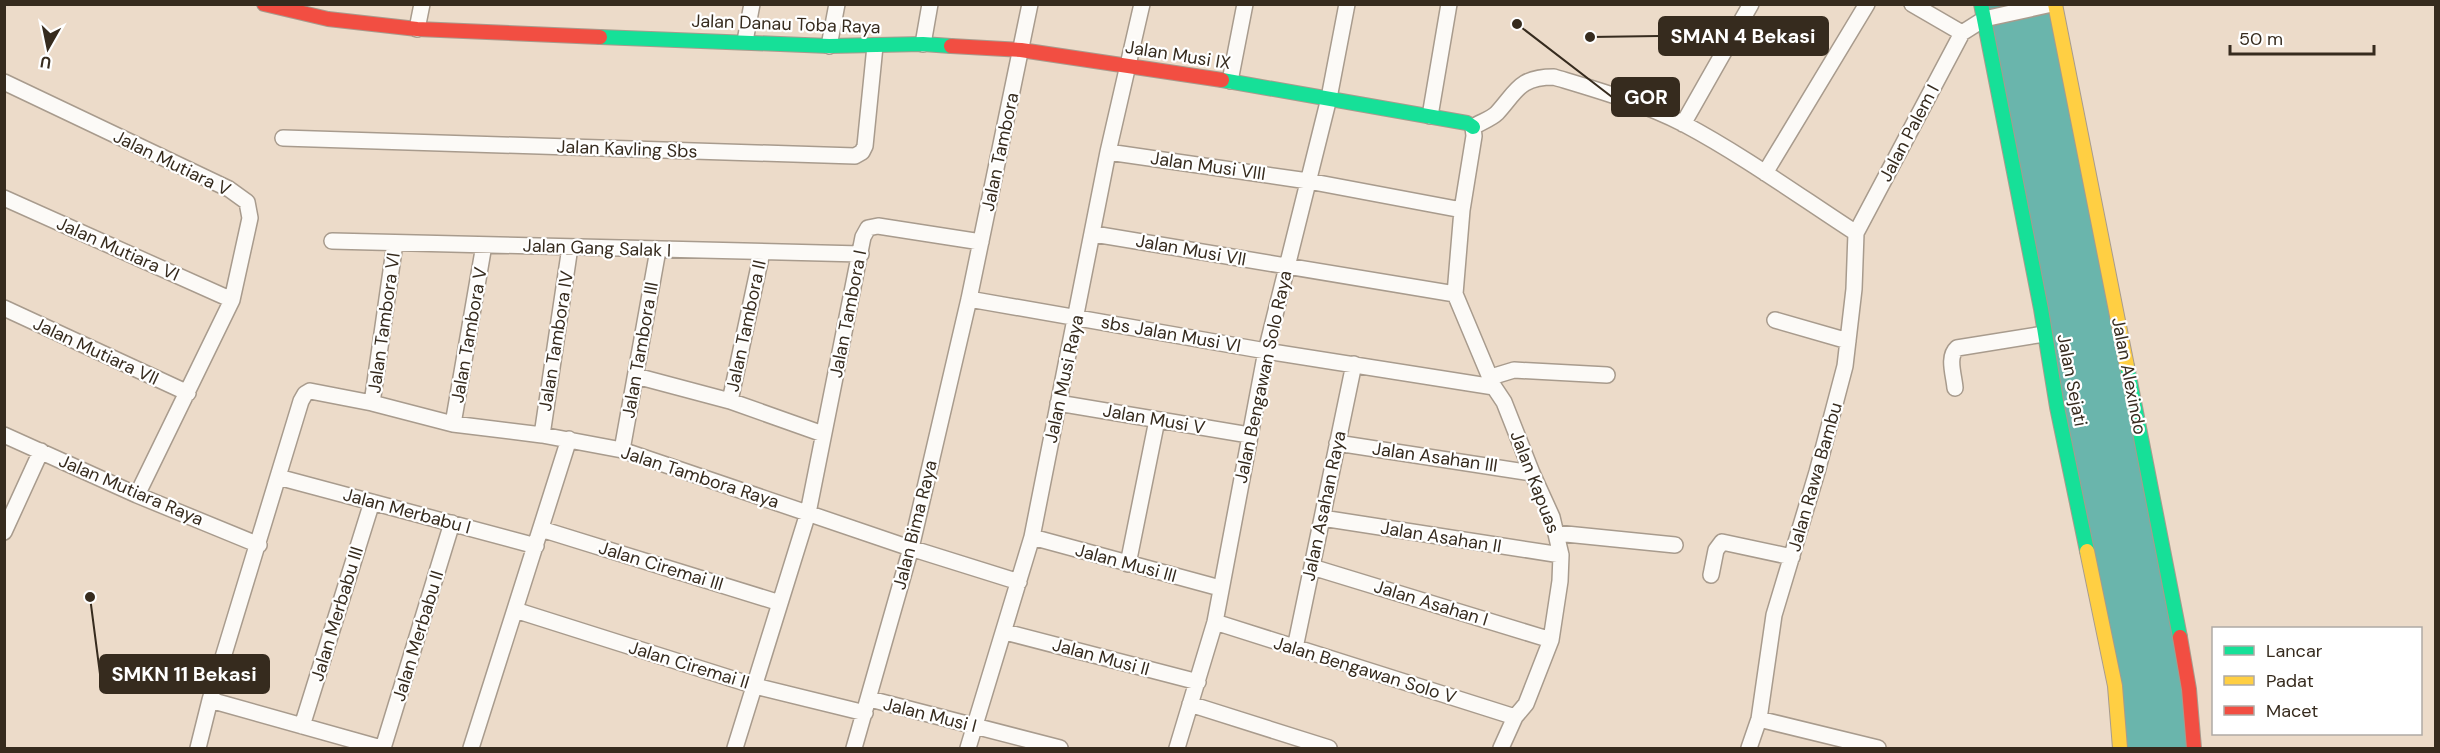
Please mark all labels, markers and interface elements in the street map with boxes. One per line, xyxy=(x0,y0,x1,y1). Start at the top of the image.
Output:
street label: Jalan Danau Toba Raya xyxy=(691,9,881,39)
callout: SMAN 4 Bekasi xyxy=(1659,17,1828,55)
north arrow xyxy=(18,18,78,78)
scale bar xyxy=(2230,18,2374,56)
text: SMAN 4 Bekasi xyxy=(1671,23,1815,49)
text: 50 m xyxy=(2239,27,2283,51)
street label: Jalan Musi IX xyxy=(1124,35,1233,75)
text: U xyxy=(39,51,53,74)
callout: GOR xyxy=(1612,78,1679,116)
street label: Jalan Palem I xyxy=(1873,80,1945,186)
text: GOR xyxy=(1624,84,1668,110)
street label: Jalan Tambora xyxy=(976,90,1024,214)
street label: Jalan Mutiara V xyxy=(109,124,235,202)
street label: Jalan Kavling Sbs xyxy=(556,135,698,163)
street label: Jalan Musi VIII xyxy=(1149,146,1267,186)
street label: Jalan Mutiara VI xyxy=(53,211,183,287)
street label: Jalan Musi VII xyxy=(1134,228,1248,272)
street label: Jalan Gang Salak I xyxy=(522,233,672,263)
street label: Jalan Tambora I xyxy=(824,248,872,380)
street label: Jalan Tambora VI xyxy=(362,251,406,395)
street label: Jalan Tambora II xyxy=(720,258,772,394)
street label: Jalan Tambora V xyxy=(445,265,493,405)
street label: Jalan Bengawan Solo Raya xyxy=(1229,268,1297,486)
street label: Jalan Tambora IV xyxy=(533,269,579,413)
street label: Jalan Tambora III xyxy=(616,280,664,420)
street label: sbs Jalan Musi VI xyxy=(1099,310,1243,358)
street label: Jalan Mutiara VII xyxy=(29,311,163,391)
street label: Jalan Musi Raya xyxy=(1039,313,1089,445)
street label: Jalan Alexindo xyxy=(2106,315,2152,437)
street label: Jalan Sejati xyxy=(2051,332,2093,428)
street label: Jalan Musi V xyxy=(1101,398,1207,440)
street label: Jalan Rawa Bambu xyxy=(1782,400,1848,554)
street label: Jalan Kapuas xyxy=(1504,427,1566,537)
street label: Jalan Asahan Raya xyxy=(1296,429,1352,583)
street label: Jalan Asahan III xyxy=(1371,436,1499,478)
street label: Jalan Tambora Raya xyxy=(618,440,782,514)
street label: Jalan Mutiara Raya xyxy=(55,449,207,531)
street label: Jalan Bima Raya xyxy=(887,458,943,592)
street label: Jalan Merbabu I xyxy=(340,482,474,540)
street label: Jalan Asahan II xyxy=(1379,516,1503,558)
street label: Jalan Ciremai III xyxy=(596,536,726,596)
street label: Jalan Musi III xyxy=(1073,538,1179,588)
street label: Jalan Merbabu III xyxy=(305,544,369,684)
street label: Jalan Merbabu II xyxy=(387,568,449,704)
street label: Jalan Asahan I xyxy=(1371,574,1491,632)
legend xyxy=(2212,627,2422,735)
street label: Jalan Bengawan Solo V xyxy=(1271,631,1459,709)
street label: Jalan Musi II xyxy=(1050,632,1152,682)
street label: Jalan Ciremai II xyxy=(626,635,752,695)
text: Lancar xyxy=(2266,639,2323,663)
callout: SMKN 11 Bekasi xyxy=(100,655,269,693)
text: SMKN 11 Bekasi xyxy=(111,661,257,687)
text: Padat xyxy=(2266,669,2314,693)
street label: Jalan Musi I xyxy=(881,692,979,738)
text: Macet xyxy=(2266,699,2318,723)

